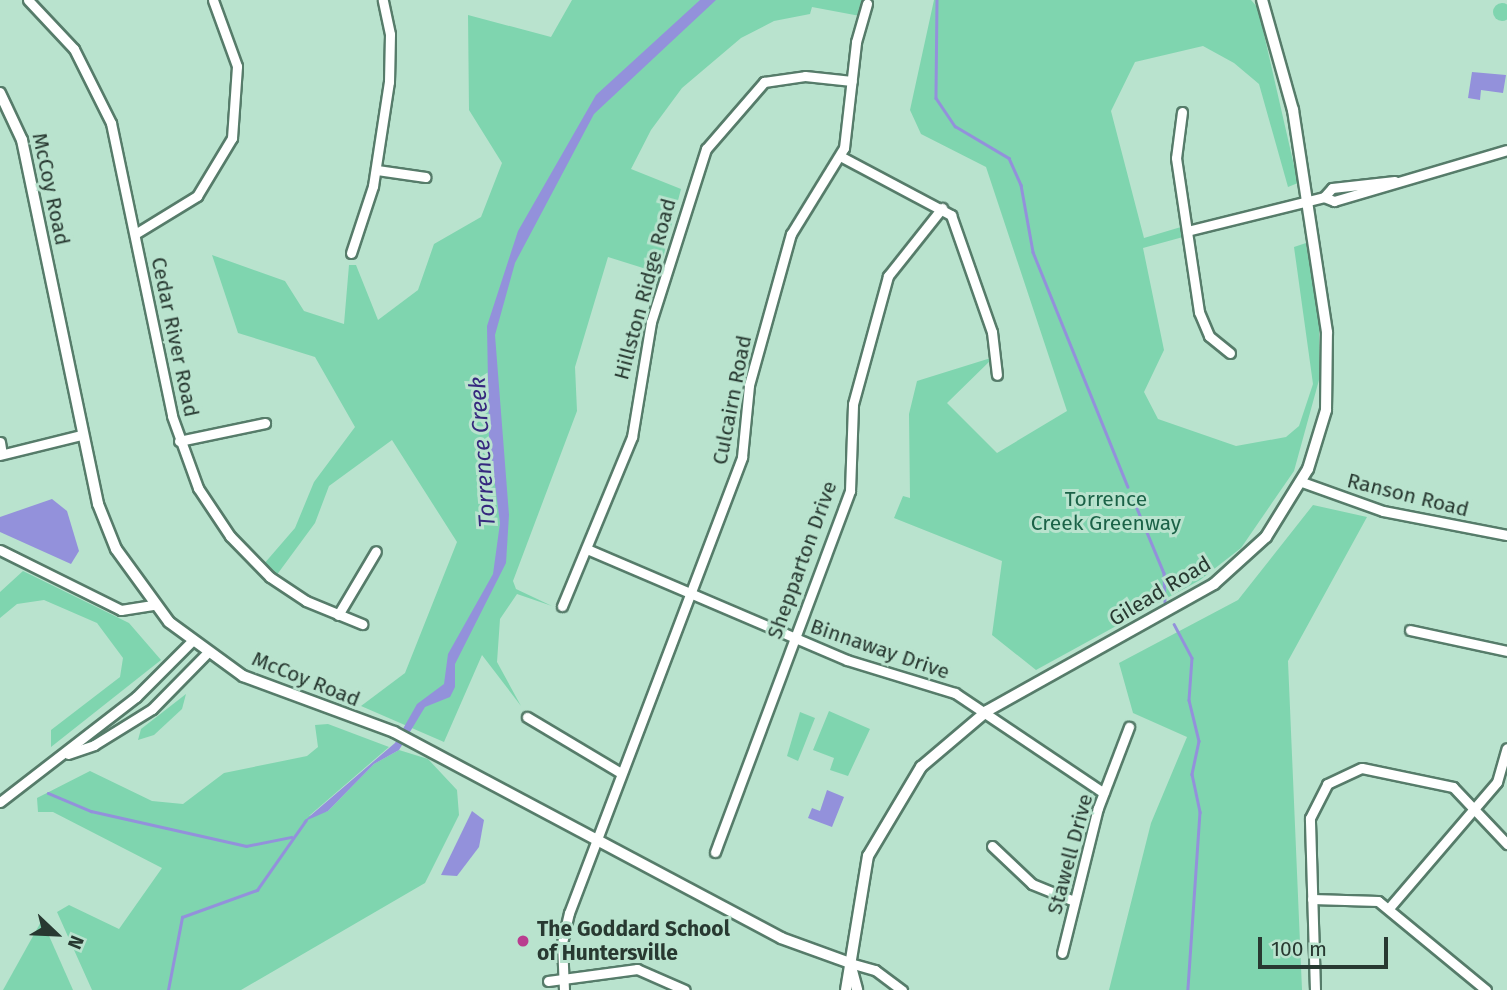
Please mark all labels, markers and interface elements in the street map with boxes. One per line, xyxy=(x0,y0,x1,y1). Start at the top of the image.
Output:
street label: McCoy Road xyxy=(27,131,75,247)
street label: Hillston Ridge Road xyxy=(609,195,681,383)
street label: Cedar River Road xyxy=(146,255,204,419)
street label: Culcairn Road xyxy=(707,333,757,467)
water label: Torrence Creek xyxy=(463,376,501,528)
street label: Ranson Road xyxy=(1345,468,1471,522)
street label: Shepparton Drive xyxy=(762,478,842,642)
park label: Torrence Creek Greenway xyxy=(1031,486,1181,536)
street label: Gilead Road xyxy=(1104,551,1216,631)
street label: Binnaway Drive xyxy=(807,613,953,685)
street label: McCoy Road xyxy=(248,646,364,712)
street label: Stawell Drive xyxy=(1042,791,1098,917)
north arrow xyxy=(21,899,91,969)
place label: The Goddard School of Huntersville xyxy=(537,916,730,966)
scale bar xyxy=(1262,923,1392,967)
text: N xyxy=(63,932,89,953)
marker: The Goddard School of Huntersville xyxy=(515,933,531,949)
text: 100 m xyxy=(1271,936,1327,962)

